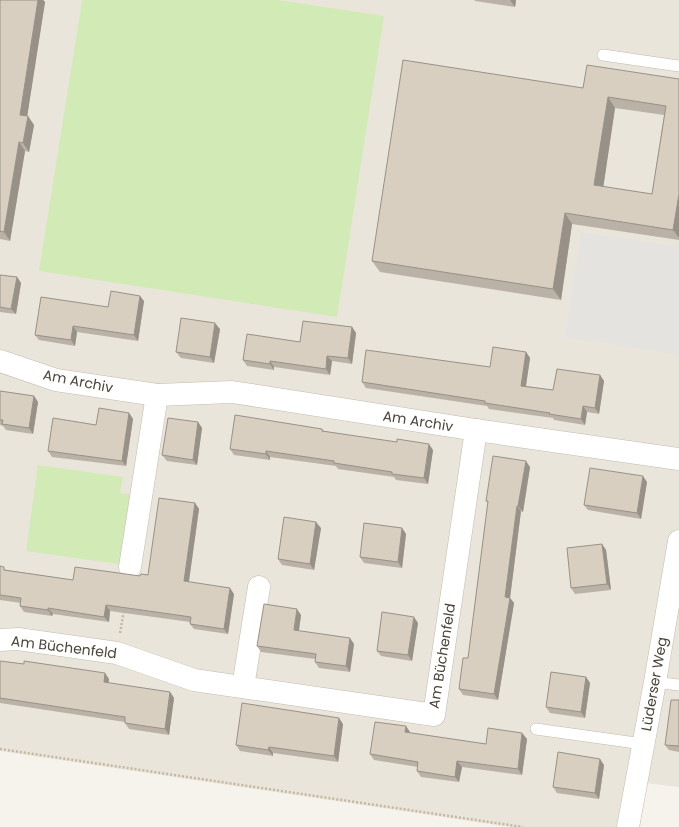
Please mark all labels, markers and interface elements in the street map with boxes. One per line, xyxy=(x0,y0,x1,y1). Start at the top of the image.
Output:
street label: Am Archiv xyxy=(41,364,115,398)
street label: Am Archiv xyxy=(381,406,455,436)
street label: Am Büchenfeld xyxy=(424,602,460,710)
street label: Am Büchenfeld xyxy=(10,631,118,663)
street label: Lüderser Weg xyxy=(636,635,672,733)

